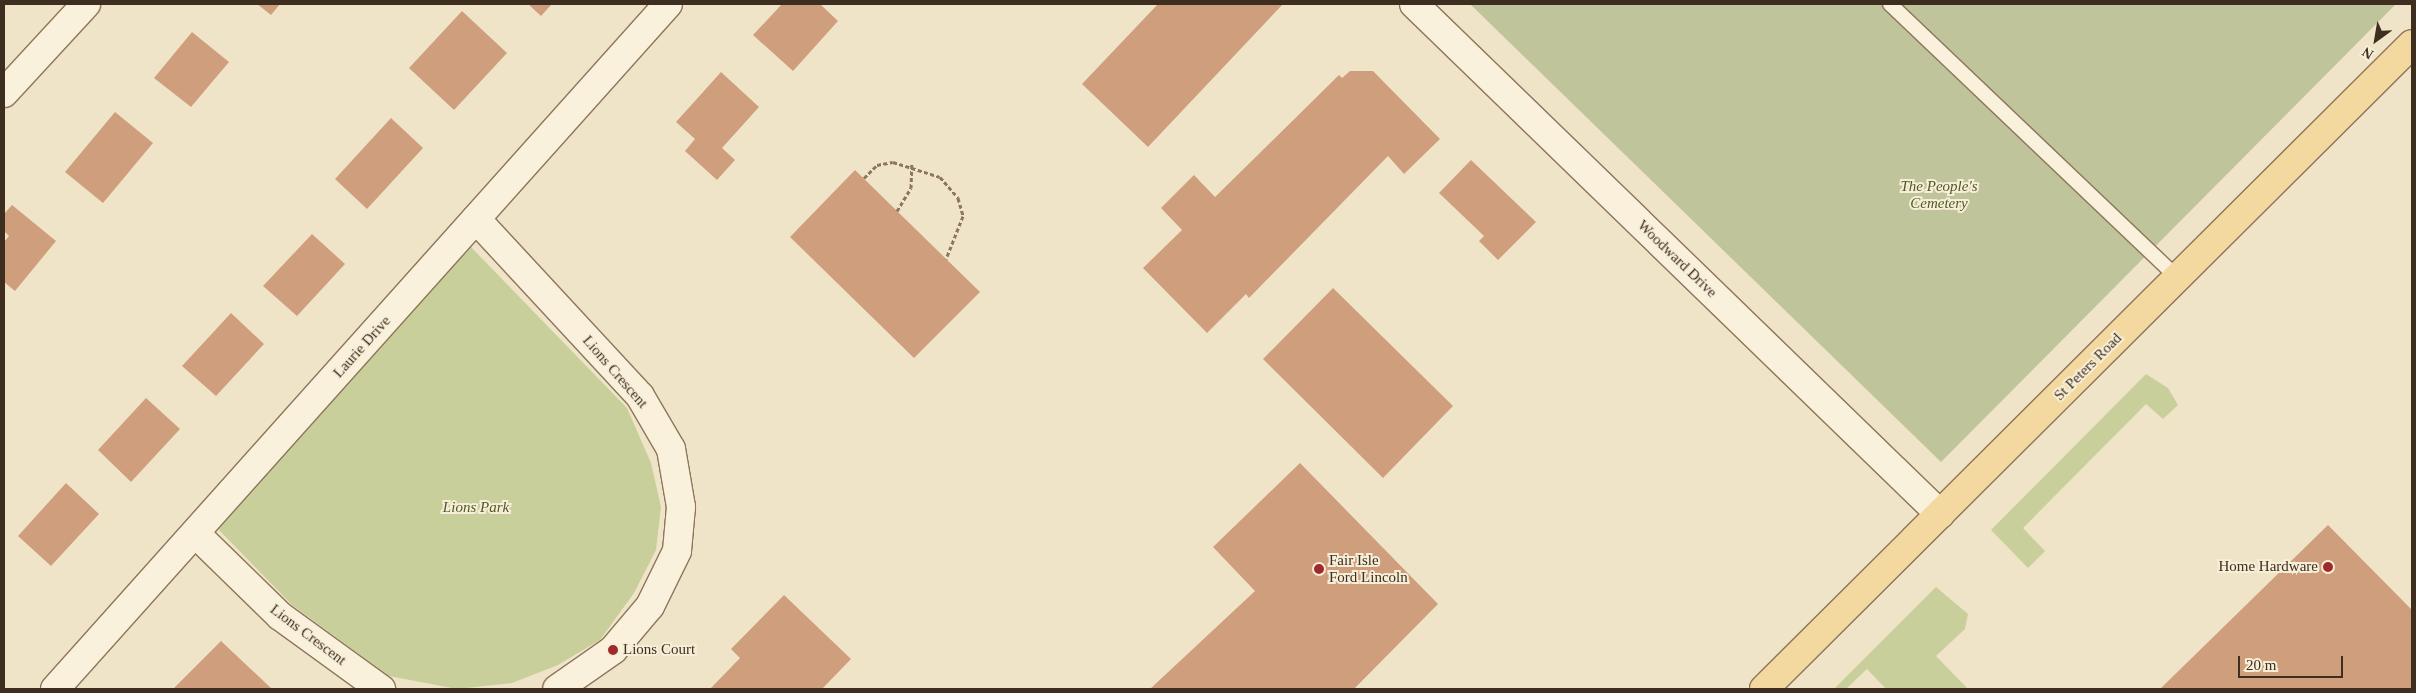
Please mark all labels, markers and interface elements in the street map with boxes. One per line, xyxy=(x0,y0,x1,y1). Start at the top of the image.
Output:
north arrow xyxy=(2351,15,2401,65)
text: N xyxy=(2360,44,2376,62)
park label: The People's Cemetery xyxy=(1901,177,1977,212)
street label: Woodward Drive xyxy=(1634,217,1720,301)
street label: Laurie Drive xyxy=(330,312,394,382)
street label: St Peters Road xyxy=(2050,329,2126,405)
street label: Lions Crescent xyxy=(579,332,651,412)
park label: Lions Park xyxy=(443,499,509,517)
place label: Fair Isle Ford Lincoln xyxy=(1329,551,1408,586)
place label: Home Hardware xyxy=(2218,558,2318,576)
marker: Home Hardware xyxy=(2322,561,2334,573)
marker: Fair Isle Ford Lincoln xyxy=(1313,563,1325,575)
street label: Lions Crescent xyxy=(266,601,350,669)
place label: Lions Court xyxy=(623,641,695,659)
marker: Lions Court xyxy=(607,644,619,656)
scale bar xyxy=(2241,646,2346,678)
text: 20 m xyxy=(2246,657,2276,673)

